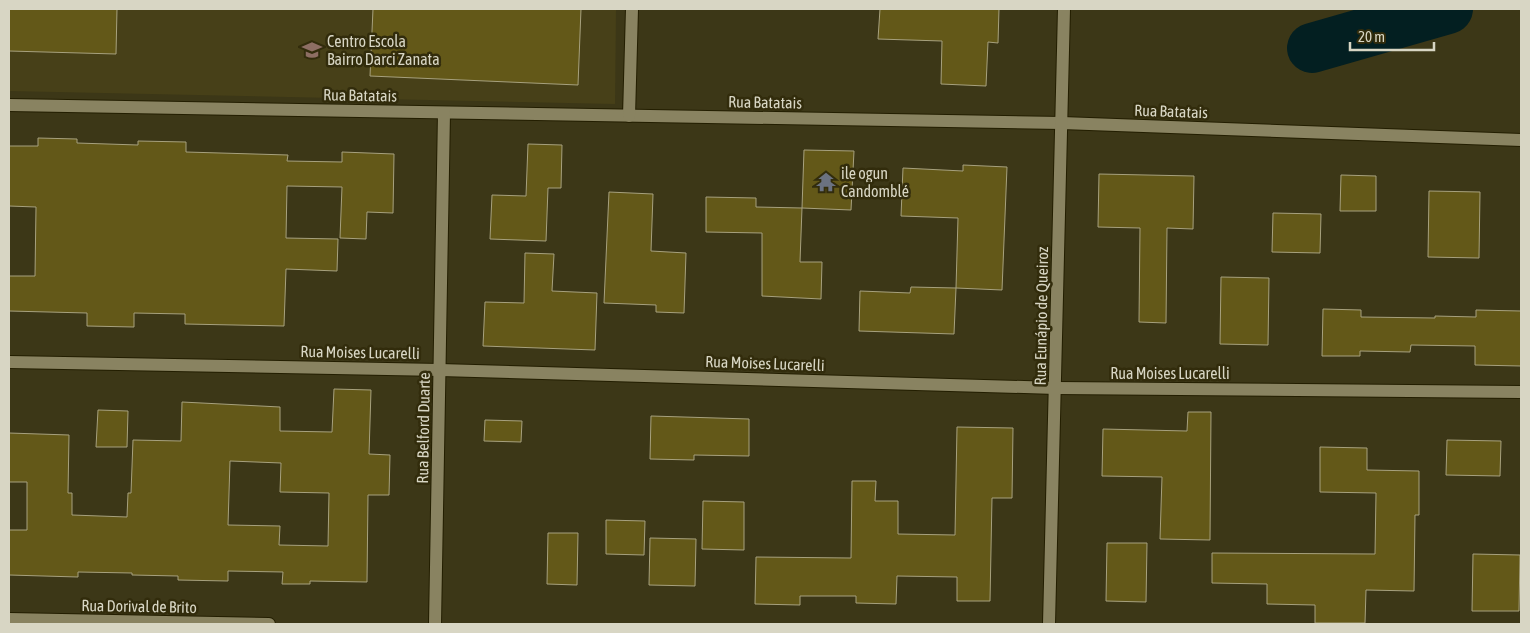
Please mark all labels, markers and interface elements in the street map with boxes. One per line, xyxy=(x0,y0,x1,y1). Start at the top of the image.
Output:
scale bar xyxy=(1350,20,1434,52)
text: 20 m xyxy=(1358,28,1385,45)
place label: Centro Escola Bairro Darci Zanata xyxy=(327,32,440,68)
school or university icon: Centro Escola Bairro Darci Zanata xyxy=(301,39,323,61)
street label: Rua Batatais xyxy=(323,85,397,105)
street label: Rua Batatais xyxy=(728,92,802,112)
street label: Rua Batatais xyxy=(1134,101,1209,121)
place label: ile ogun Candomblé xyxy=(841,164,909,200)
temple icon: ile ogun Candomblé xyxy=(815,171,837,193)
street label: Rua Eunápio de Queiroz xyxy=(1031,246,1052,386)
street label: Rua Moises Lucarelli xyxy=(300,342,420,362)
street label: Rua Moises Lucarelli xyxy=(705,352,825,374)
street label: Rua Moises Lucarelli xyxy=(1110,364,1230,382)
street label: Rua Belford Duarte xyxy=(413,372,433,484)
street label: Rua Dorival de Brito xyxy=(81,596,197,616)

